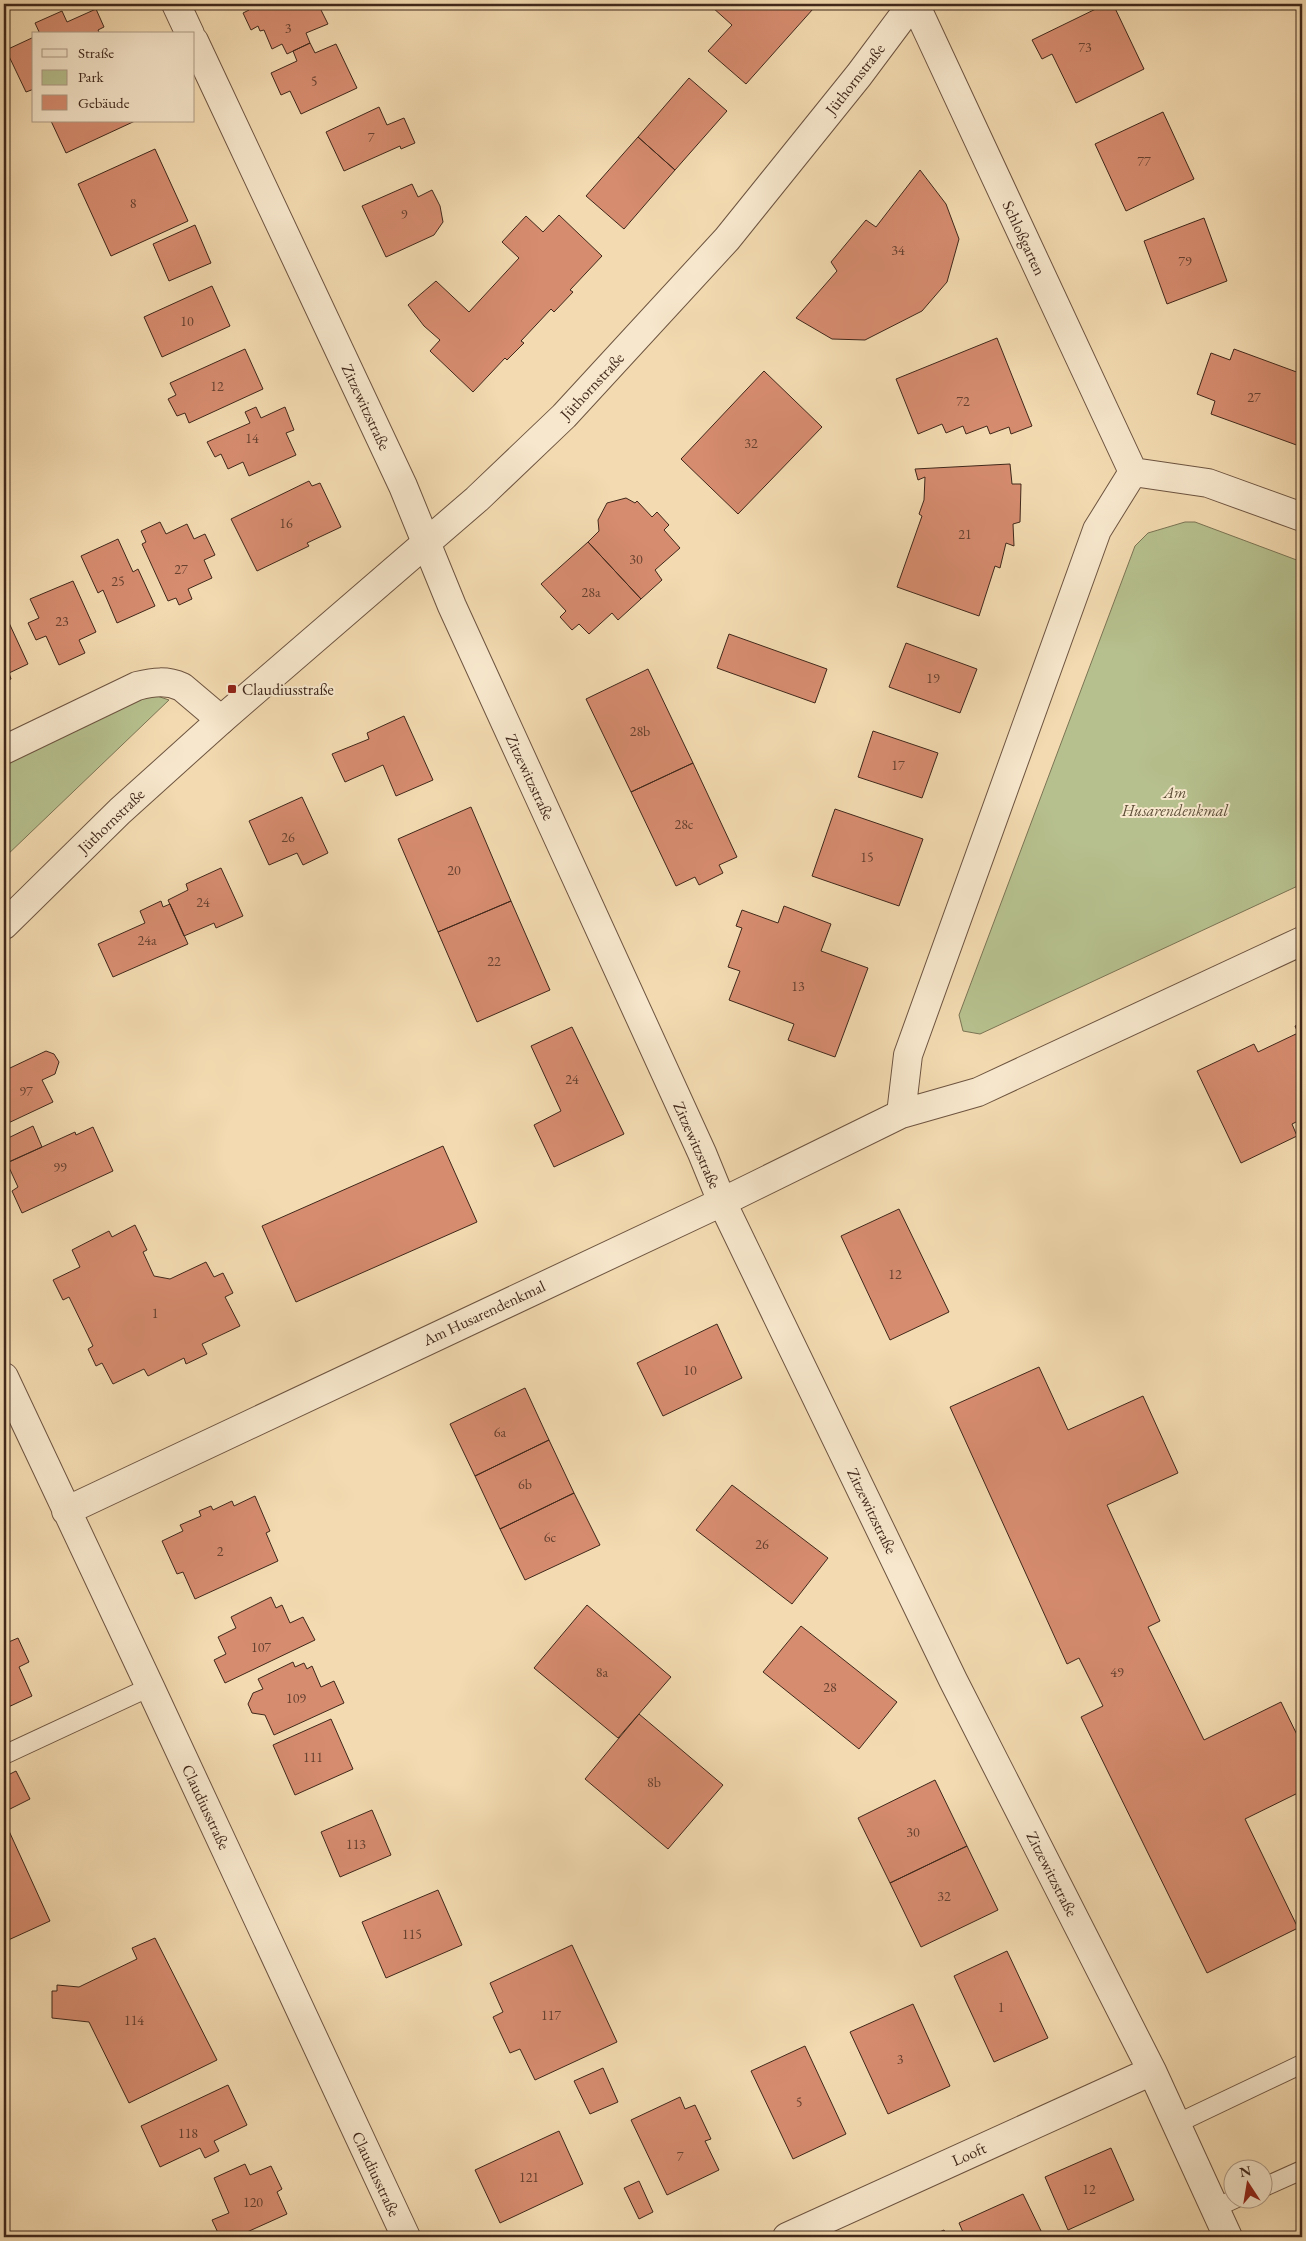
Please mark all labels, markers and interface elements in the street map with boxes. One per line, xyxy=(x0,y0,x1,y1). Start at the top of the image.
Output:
house number: 3 xyxy=(285,19,292,37)
legend xyxy=(32,32,195,122)
house number: 73 xyxy=(1078,38,1092,56)
street label: Jüthornstraße xyxy=(819,39,889,121)
text: Straße xyxy=(78,43,114,62)
text: Park xyxy=(78,67,105,86)
house number: 5 xyxy=(311,72,317,90)
text: Gebäude xyxy=(78,93,130,112)
house number: 7 xyxy=(368,128,375,146)
house number: 77 xyxy=(1137,152,1151,170)
house number: 8 xyxy=(130,194,137,212)
street label: Schloßgarten xyxy=(997,197,1051,279)
house number: 9 xyxy=(401,205,408,223)
house number: 34 xyxy=(891,241,905,259)
house number: 79 xyxy=(1178,252,1192,270)
house number: 10 xyxy=(180,312,194,330)
street label: Jüthornstraße xyxy=(554,348,629,426)
street label: Zitzewitzstraße xyxy=(337,360,395,454)
house number: 12 xyxy=(210,377,224,395)
house number: 27 xyxy=(1247,388,1261,406)
house number: 72 xyxy=(956,392,970,410)
house number: 14 xyxy=(245,429,259,447)
house number: 32 xyxy=(744,434,758,452)
house number: 16 xyxy=(279,514,293,532)
house number: 21 xyxy=(958,525,972,543)
house number: 30 xyxy=(629,550,643,568)
house number: 27 xyxy=(174,560,188,578)
house number: 25 xyxy=(111,572,125,590)
house number: 28a xyxy=(581,583,601,601)
house number: 23 xyxy=(55,612,69,630)
house number: 19 xyxy=(926,669,940,687)
place label: Claudiusstraße xyxy=(242,679,334,700)
marker: Claudiusstraße xyxy=(226,683,238,695)
house number: 28b xyxy=(630,722,650,740)
street label: Zitzewitzstraße xyxy=(501,730,559,824)
house number: 17 xyxy=(891,756,905,774)
park label: Am Husarendenkmal xyxy=(1121,782,1228,821)
street label: Jüthornstraße xyxy=(72,784,149,859)
house number: 28c xyxy=(674,815,694,833)
house number: 26 xyxy=(281,828,295,846)
house number: 15 xyxy=(860,848,874,866)
house number: 20 xyxy=(447,861,461,879)
house number: 24 xyxy=(196,893,210,911)
house number: 24a xyxy=(137,931,157,949)
house number: 22 xyxy=(487,952,501,970)
house number: 13 xyxy=(791,977,805,995)
house number: 24 xyxy=(565,1070,579,1088)
house number: 97 xyxy=(19,1082,33,1100)
street label: Zitzewitzstraße xyxy=(668,1098,726,1192)
house number: 99 xyxy=(53,1158,67,1176)
house number: 12 xyxy=(888,1265,902,1283)
street label: Am Husarendenkmal xyxy=(419,1275,549,1351)
house number: 1 xyxy=(152,1304,158,1322)
house number: 10 xyxy=(683,1361,697,1379)
house number: 6a xyxy=(494,1423,507,1441)
street label: Zitzewitzstraße xyxy=(842,1465,902,1557)
house number: 6b xyxy=(518,1475,532,1493)
house number: 6c xyxy=(544,1528,557,1546)
house number: 26 xyxy=(755,1535,769,1553)
house number: 2 xyxy=(217,1542,224,1560)
house number: 107 xyxy=(251,1638,271,1656)
house number: 8a xyxy=(596,1663,609,1681)
house number: 49 xyxy=(1110,1663,1124,1681)
house number: 28 xyxy=(823,1678,837,1696)
house number: 109 xyxy=(286,1689,306,1707)
house number: 111 xyxy=(303,1748,323,1766)
street label: Claudiusstraße xyxy=(177,1761,235,1853)
house number: 8b xyxy=(647,1773,661,1791)
house number: 30 xyxy=(906,1823,920,1841)
street label: Zitzewitzstraße xyxy=(1022,1828,1082,1920)
house number: 113 xyxy=(346,1835,366,1853)
house number: 32 xyxy=(937,1887,951,1905)
house number: 115 xyxy=(402,1925,422,1943)
house number: 1 xyxy=(998,1998,1004,2016)
house number: 117 xyxy=(541,2006,561,2024)
house number: 114 xyxy=(124,2011,144,2029)
house number: 3 xyxy=(897,2050,904,2068)
house number: 5 xyxy=(796,2093,802,2111)
house number: 118 xyxy=(178,2124,198,2142)
street label: Claudiusstraße xyxy=(347,2128,405,2220)
street label: Looft xyxy=(949,2137,989,2171)
house number: 7 xyxy=(677,2147,684,2165)
north arrow xyxy=(1224,2158,1274,2208)
text: N xyxy=(1238,2161,1253,2181)
house number: 121 xyxy=(519,2168,539,2186)
house number: 12 xyxy=(1082,2180,1096,2198)
house number: 120 xyxy=(243,2193,263,2211)

